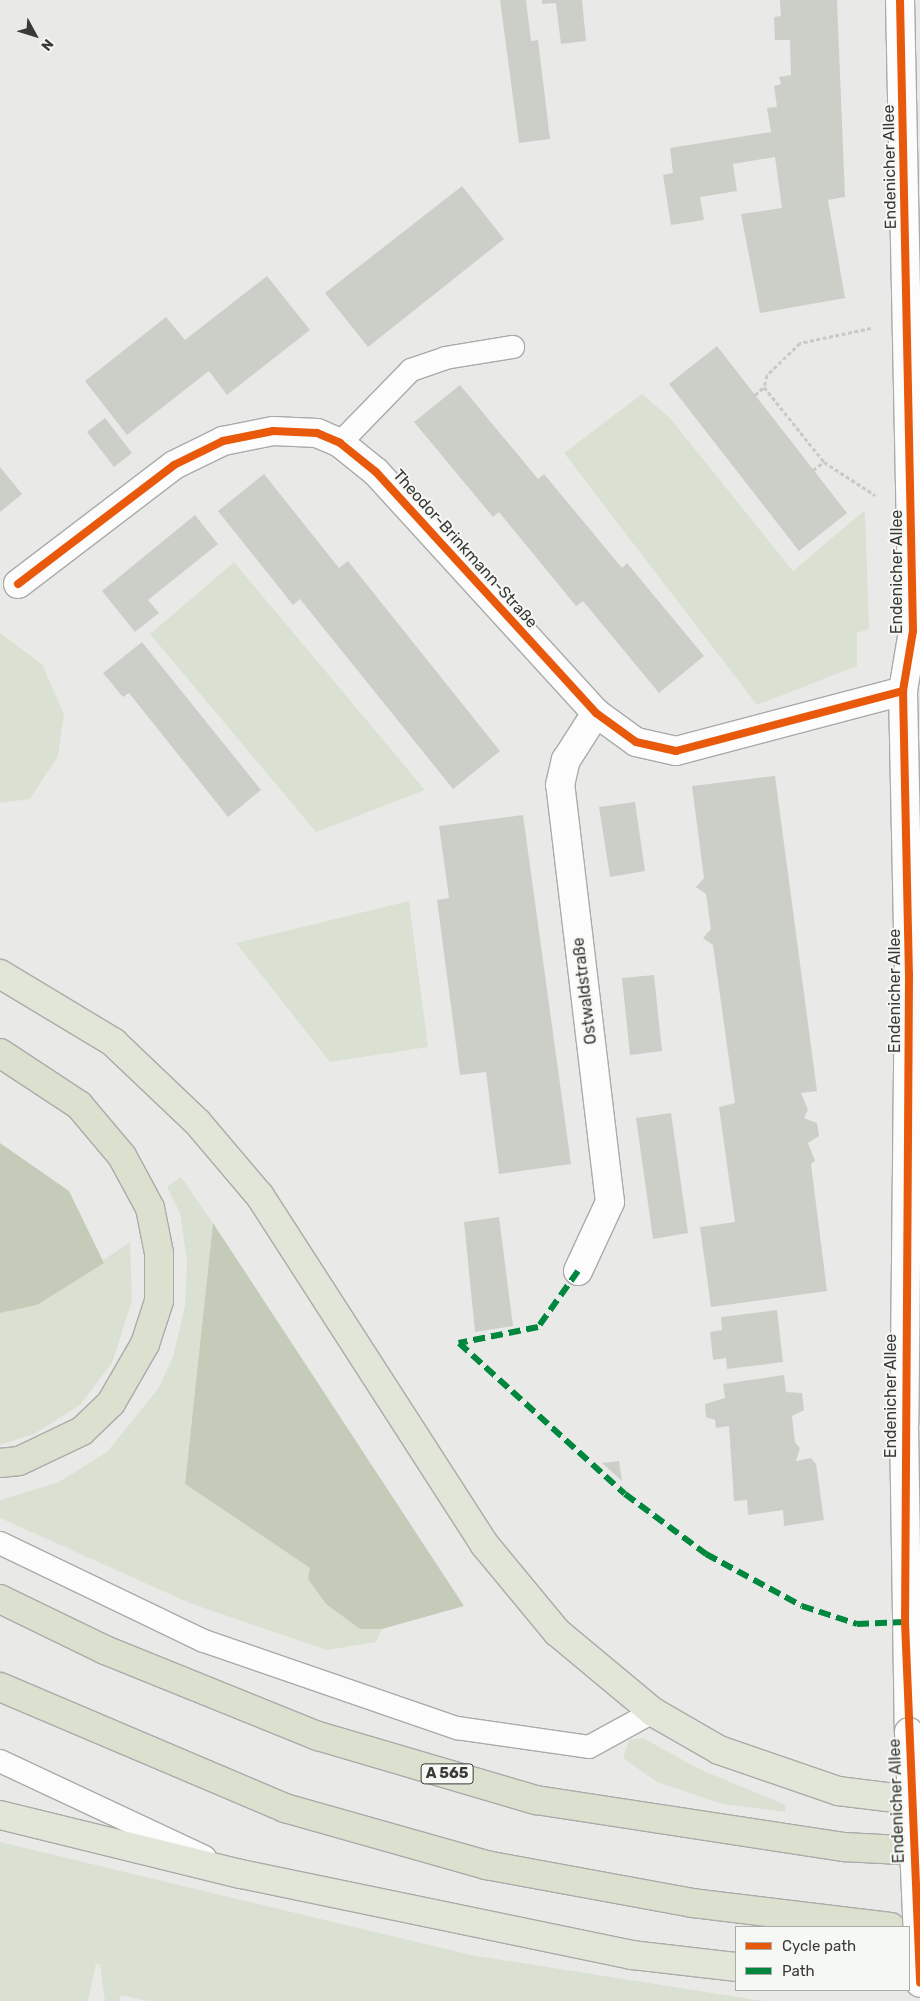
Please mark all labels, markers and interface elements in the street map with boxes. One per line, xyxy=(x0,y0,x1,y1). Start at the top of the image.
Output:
north arrow xyxy=(10,10,60,60)
text: N xyxy=(37,35,57,54)
street label: Endenicher Allee xyxy=(879,104,901,230)
street label: Theodor-Brinkmann-Straße xyxy=(389,466,541,632)
street label: Endenicher Allee xyxy=(887,509,907,635)
street label: Endenicher Allee xyxy=(885,928,905,1054)
street label: Ostwaldstraße xyxy=(569,936,601,1046)
street label: Endenicher Allee xyxy=(881,1333,901,1459)
street label: Endenicher Allee xyxy=(885,1738,909,1864)
road number: A 565 xyxy=(420,1762,474,1786)
legend xyxy=(735,1926,910,1991)
text: Cycle path xyxy=(782,1937,856,1955)
text: Path xyxy=(782,1962,815,1980)

